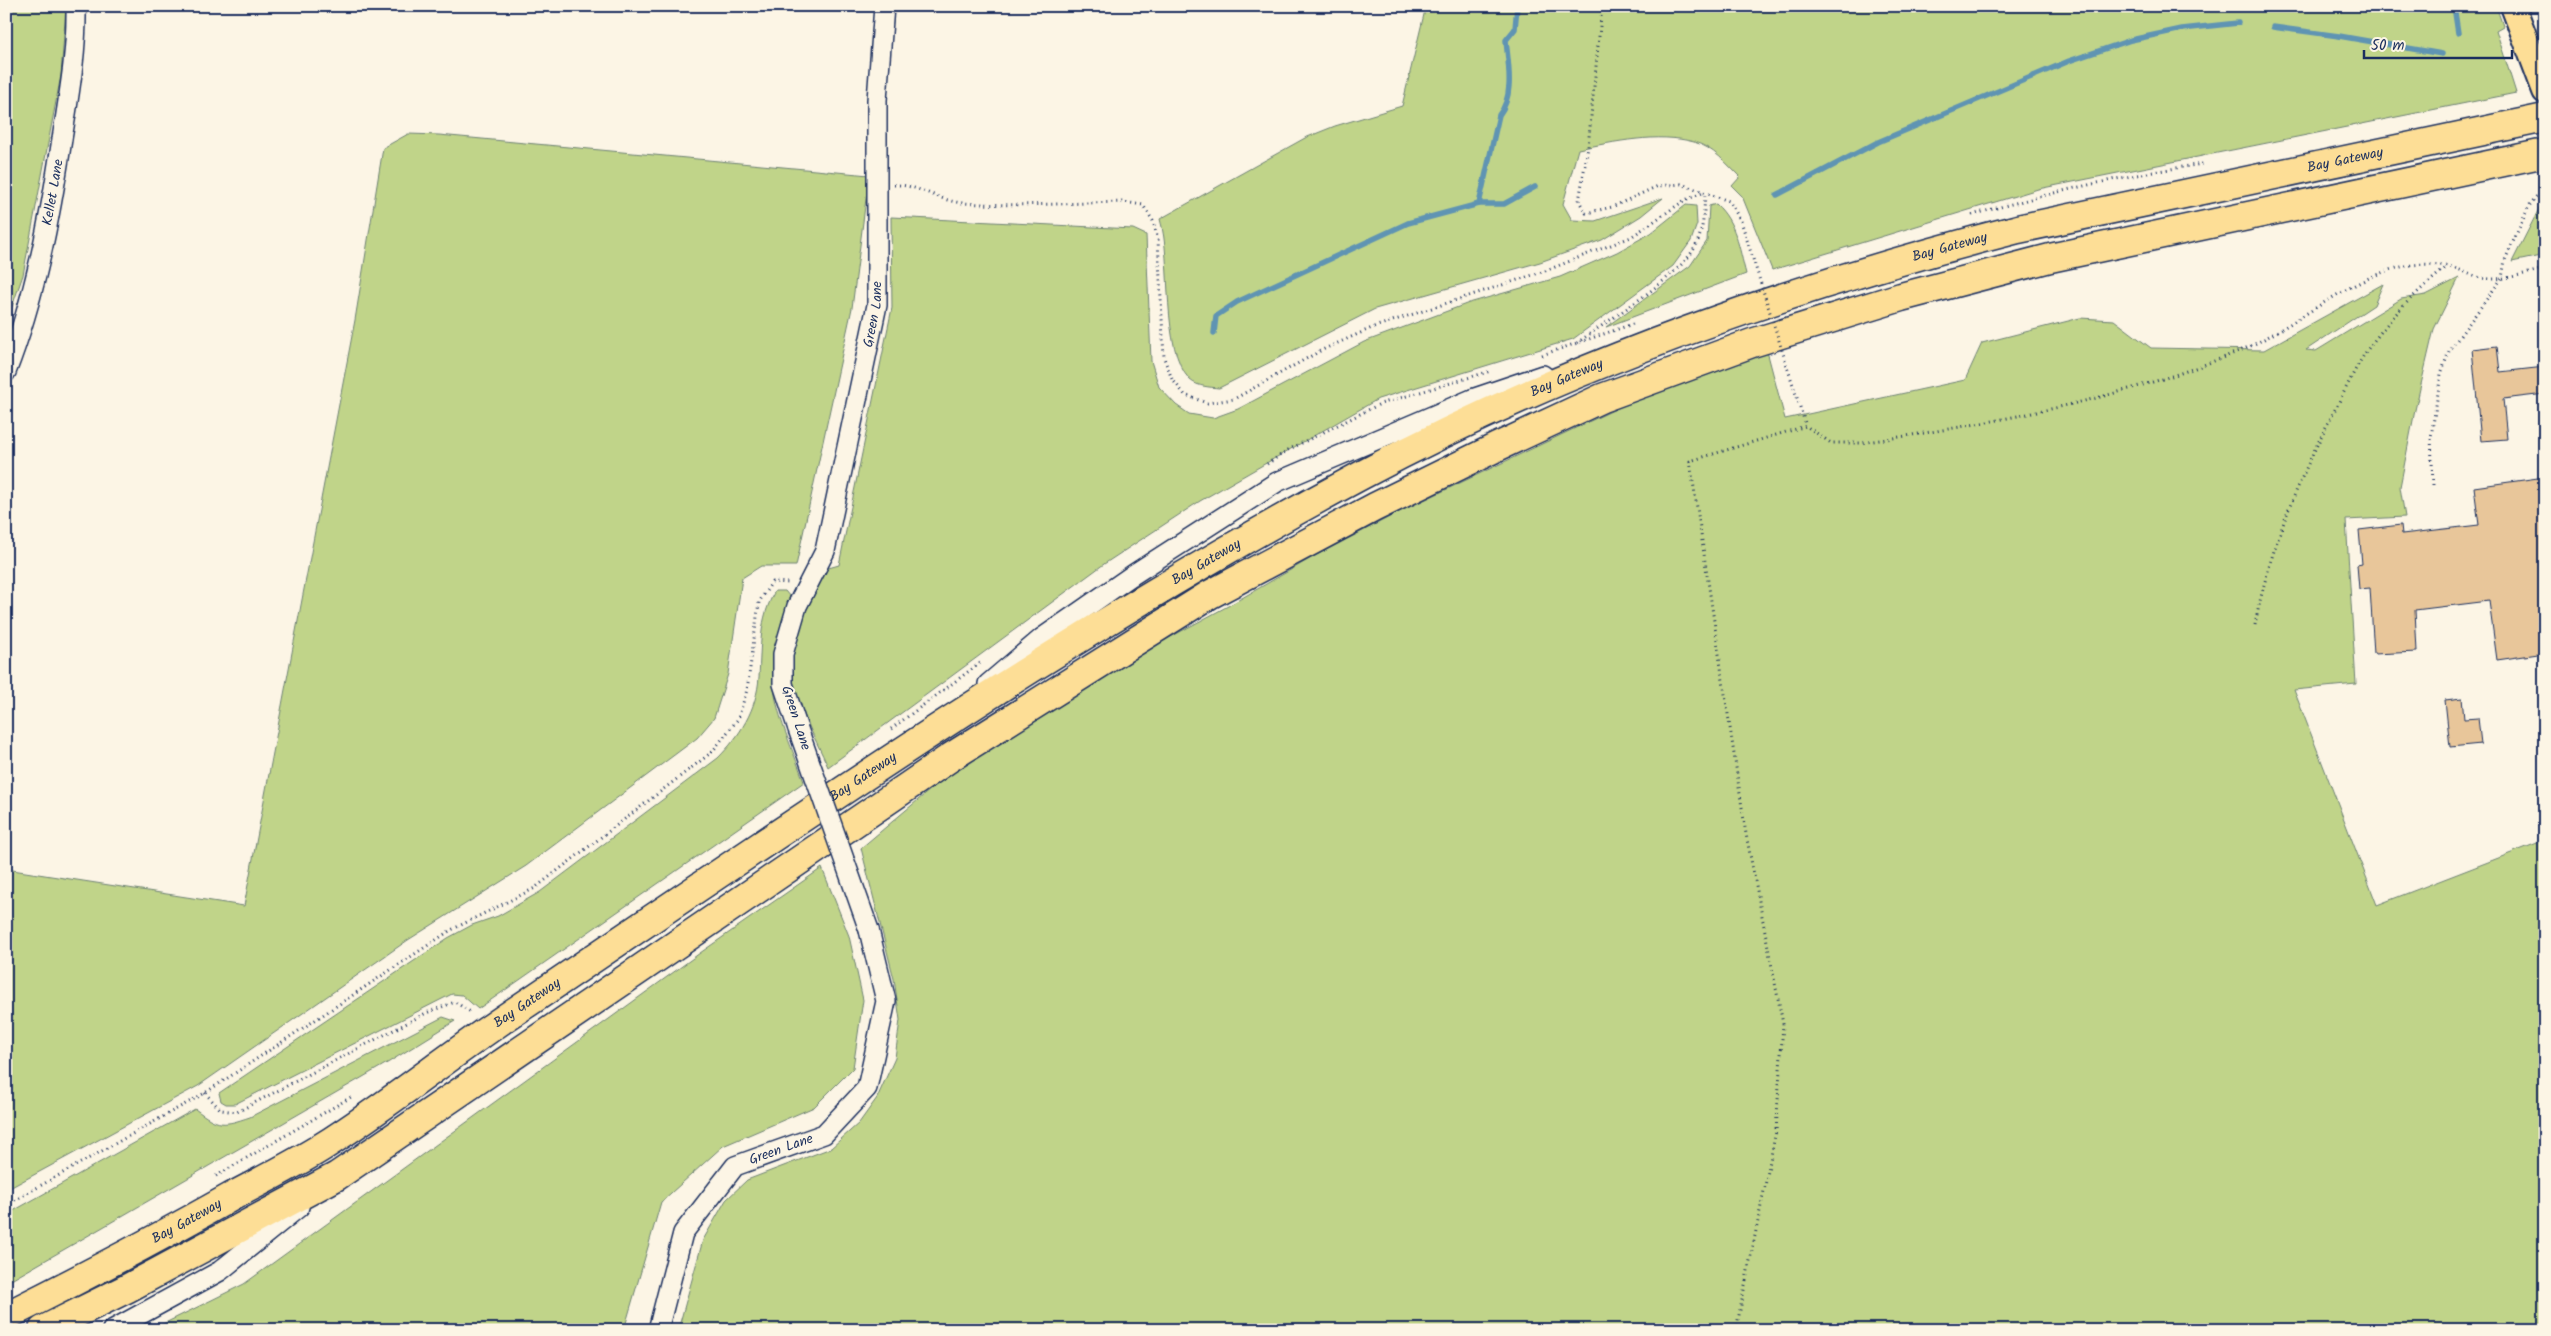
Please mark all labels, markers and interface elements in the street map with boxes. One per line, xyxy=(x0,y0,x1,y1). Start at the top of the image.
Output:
scale bar xyxy=(2364,28,2511,60)
text: 50 m xyxy=(2371,34,2405,58)
street label: Bay Gateway xyxy=(2305,141,2386,179)
street label: Kellet Lane xyxy=(36,157,70,227)
street label: Bay Gateway xyxy=(1910,226,1990,268)
street label: Green Lane xyxy=(857,280,888,349)
street label: Bay Gateway xyxy=(1527,353,1607,403)
street label: Bay Gateway xyxy=(1167,533,1246,591)
street label: Green Lane xyxy=(775,683,817,754)
street label: Bay Gateway xyxy=(825,746,902,808)
street label: Bay Gateway xyxy=(489,972,566,1034)
street label: Green Lane xyxy=(746,1128,817,1171)
street label: Bay Gateway xyxy=(148,1193,226,1250)

